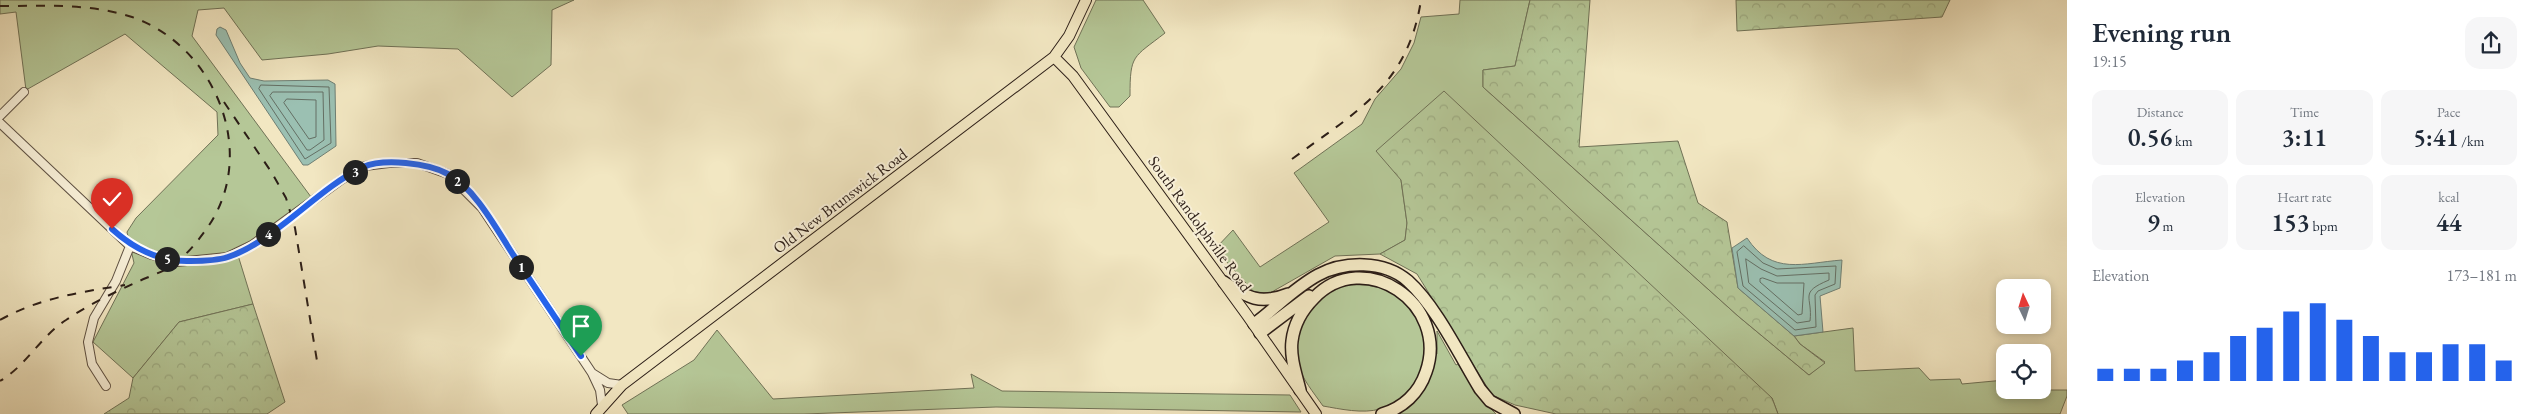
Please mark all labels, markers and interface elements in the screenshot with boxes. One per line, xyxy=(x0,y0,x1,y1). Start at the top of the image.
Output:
text: Evening run xyxy=(2092,14,2231,50)
button: share xyxy=(2465,17,2517,69)
text: 19:15 xyxy=(2092,51,2127,72)
text: Distance xyxy=(2137,103,2184,121)
text: Time xyxy=(2290,103,2319,121)
text: Pace xyxy=(2437,103,2461,121)
text: 0.56 xyxy=(2128,121,2172,153)
text: 3:11 xyxy=(2282,121,2327,153)
text: 5:41 xyxy=(2413,121,2459,153)
text: km xyxy=(2172,132,2193,150)
text: /km xyxy=(2459,132,2484,150)
street label: Old New Brunswick Road xyxy=(769,143,912,258)
street label: South Randolphville Road xyxy=(1143,152,1257,297)
pin: 3 xyxy=(342,160,368,184)
text: 3 xyxy=(352,163,359,181)
pin: 2 xyxy=(444,168,470,194)
text: 2 xyxy=(454,172,461,190)
pin xyxy=(91,178,133,229)
icon: check xyxy=(98,185,126,213)
text: Elevation xyxy=(2135,188,2185,206)
text: Heart rate xyxy=(2277,188,2332,206)
text: kcal xyxy=(2438,188,2459,206)
text: 9 xyxy=(2147,206,2160,238)
text: 153 xyxy=(2271,206,2310,238)
text: 44 xyxy=(2436,206,2462,238)
text: m xyxy=(2160,217,2173,235)
text: bpm xyxy=(2310,217,2338,235)
pin: 4 xyxy=(256,222,280,246)
text: 4 xyxy=(265,225,272,243)
pin: 5 xyxy=(154,246,180,272)
text: 5 xyxy=(164,250,171,268)
pin: 1 xyxy=(508,254,534,280)
text: 1 xyxy=(518,258,525,276)
text: Elevation xyxy=(2092,265,2150,286)
text: 173–181 m xyxy=(2446,265,2517,286)
north arrow xyxy=(1996,279,2051,334)
map controls xyxy=(1996,279,2051,399)
pin xyxy=(560,305,602,356)
icon: arrive xyxy=(567,312,595,340)
button: locate xyxy=(1996,344,2051,399)

